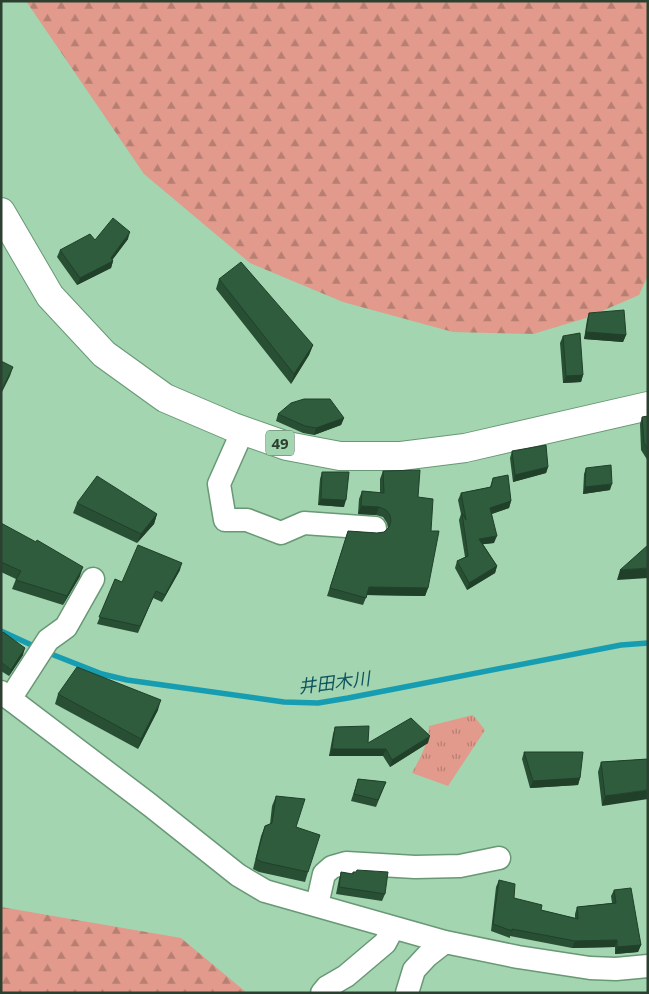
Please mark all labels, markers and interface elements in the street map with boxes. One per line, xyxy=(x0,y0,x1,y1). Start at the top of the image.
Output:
road number: 49 xyxy=(266,430,294,456)
water label: 井田木川 xyxy=(297,665,373,698)

